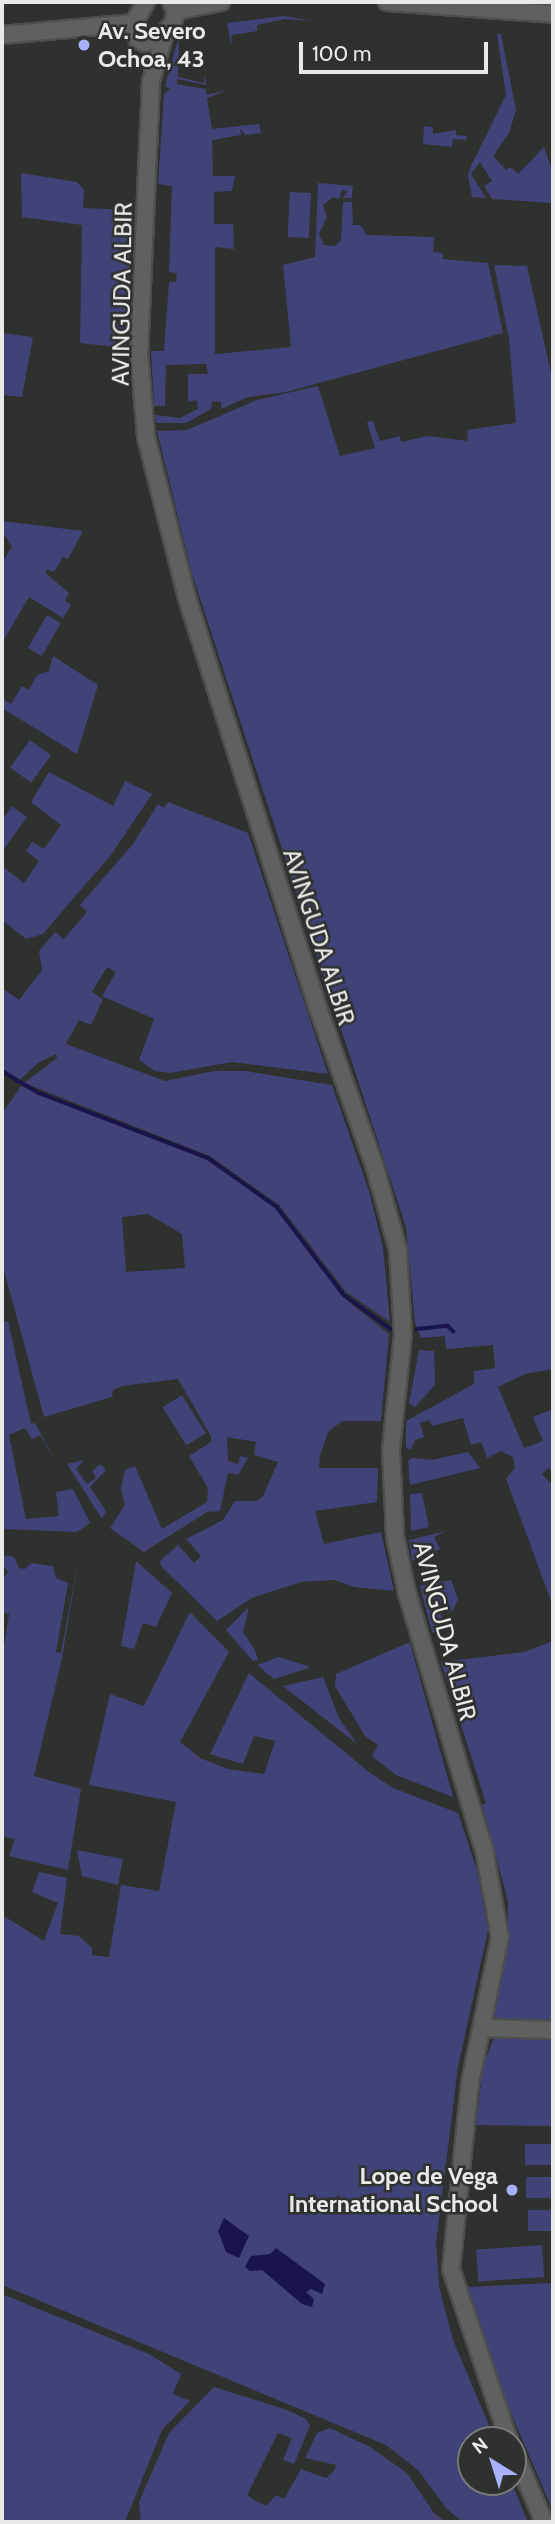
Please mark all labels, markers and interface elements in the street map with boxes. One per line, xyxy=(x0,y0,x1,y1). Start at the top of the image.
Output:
place label: Av. Severo Ochoa, 43 xyxy=(98,17,206,73)
scale bar xyxy=(303,28,492,72)
marker: Av. Severo Ochoa, 43 xyxy=(76,37,92,53)
text: 100 m xyxy=(312,41,371,66)
street label: AVINGUDA ALBIR xyxy=(106,202,138,386)
street label: AVINGUDA ALBIR xyxy=(277,845,361,1029)
street label: AVINGUDA ALBIR xyxy=(407,1538,483,1724)
place label: Lope de Vega International School xyxy=(288,2162,498,2218)
marker: Lope de Vega International School xyxy=(504,2182,520,2198)
north arrow xyxy=(457,2426,527,2496)
text: N xyxy=(468,2432,492,2459)

